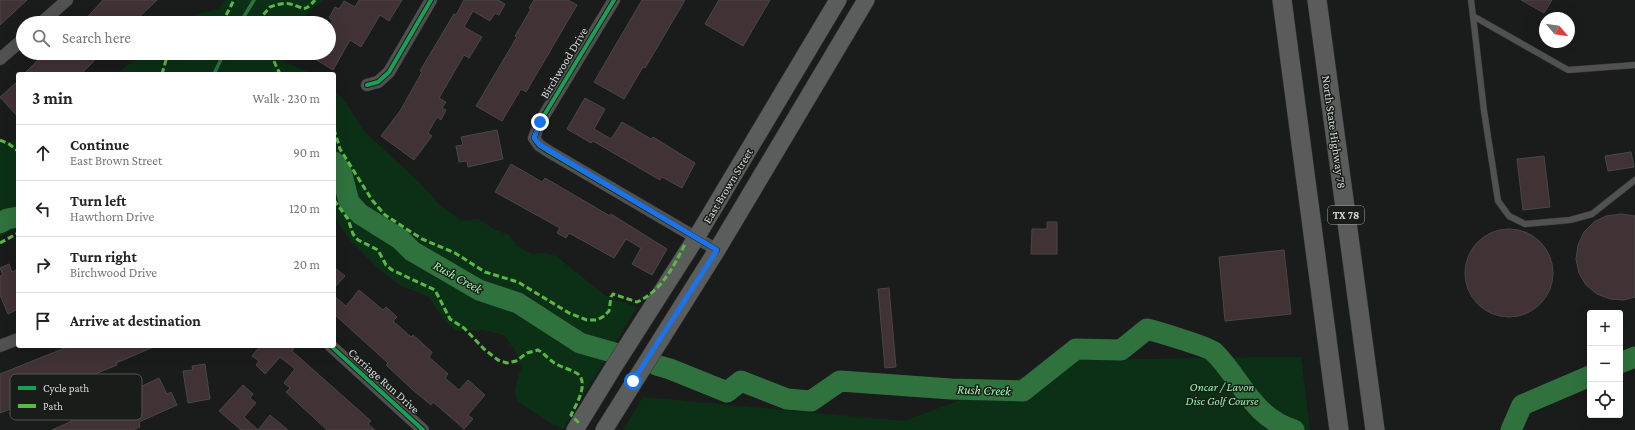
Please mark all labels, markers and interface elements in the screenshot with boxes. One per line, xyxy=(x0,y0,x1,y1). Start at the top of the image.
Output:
north arrow xyxy=(1539,12,1575,48)
search box xyxy=(16,16,336,60)
street label: Birchwood Drive xyxy=(537,25,591,101)
icon: search xyxy=(30,27,52,49)
text: Search here xyxy=(62,30,131,46)
street label: North State Highway 78 xyxy=(1319,74,1349,190)
text: 3 min xyxy=(32,89,73,108)
text: Walk · 230 m xyxy=(252,91,320,106)
route end xyxy=(531,113,549,131)
text: Continue xyxy=(70,137,129,153)
icon: ahead xyxy=(32,142,54,164)
text: 90 m xyxy=(293,145,320,160)
street label: East Brown Street xyxy=(700,145,756,226)
text: East Brown Street xyxy=(70,153,162,168)
text: Turn left xyxy=(70,193,126,209)
icon: left xyxy=(32,198,54,220)
text: 120 m xyxy=(289,201,320,216)
road number: TX 78 xyxy=(1328,206,1364,224)
text: Hawthorn Drive xyxy=(70,209,154,224)
text: Turn right xyxy=(70,249,137,265)
icon: right xyxy=(32,254,54,276)
text: 20 m xyxy=(294,257,320,272)
water label: Rush Creek xyxy=(431,257,486,297)
text: Birchwood Drive xyxy=(70,265,157,280)
icon: arrive xyxy=(32,310,54,332)
map controls xyxy=(1587,310,1623,418)
button: + xyxy=(1587,310,1623,346)
text: Arrive at destination xyxy=(70,313,201,329)
street label: Carriage Run Drive xyxy=(346,345,422,417)
button: − xyxy=(1587,346,1623,382)
route start xyxy=(624,372,642,390)
legend xyxy=(10,374,142,420)
park label: Oncar / Lavon Disc Golf Course xyxy=(1186,380,1259,408)
text: Cycle path xyxy=(43,382,89,395)
water label: Rush Creek xyxy=(957,382,1012,398)
button: locate xyxy=(1587,382,1623,418)
text: Path xyxy=(43,400,63,412)

